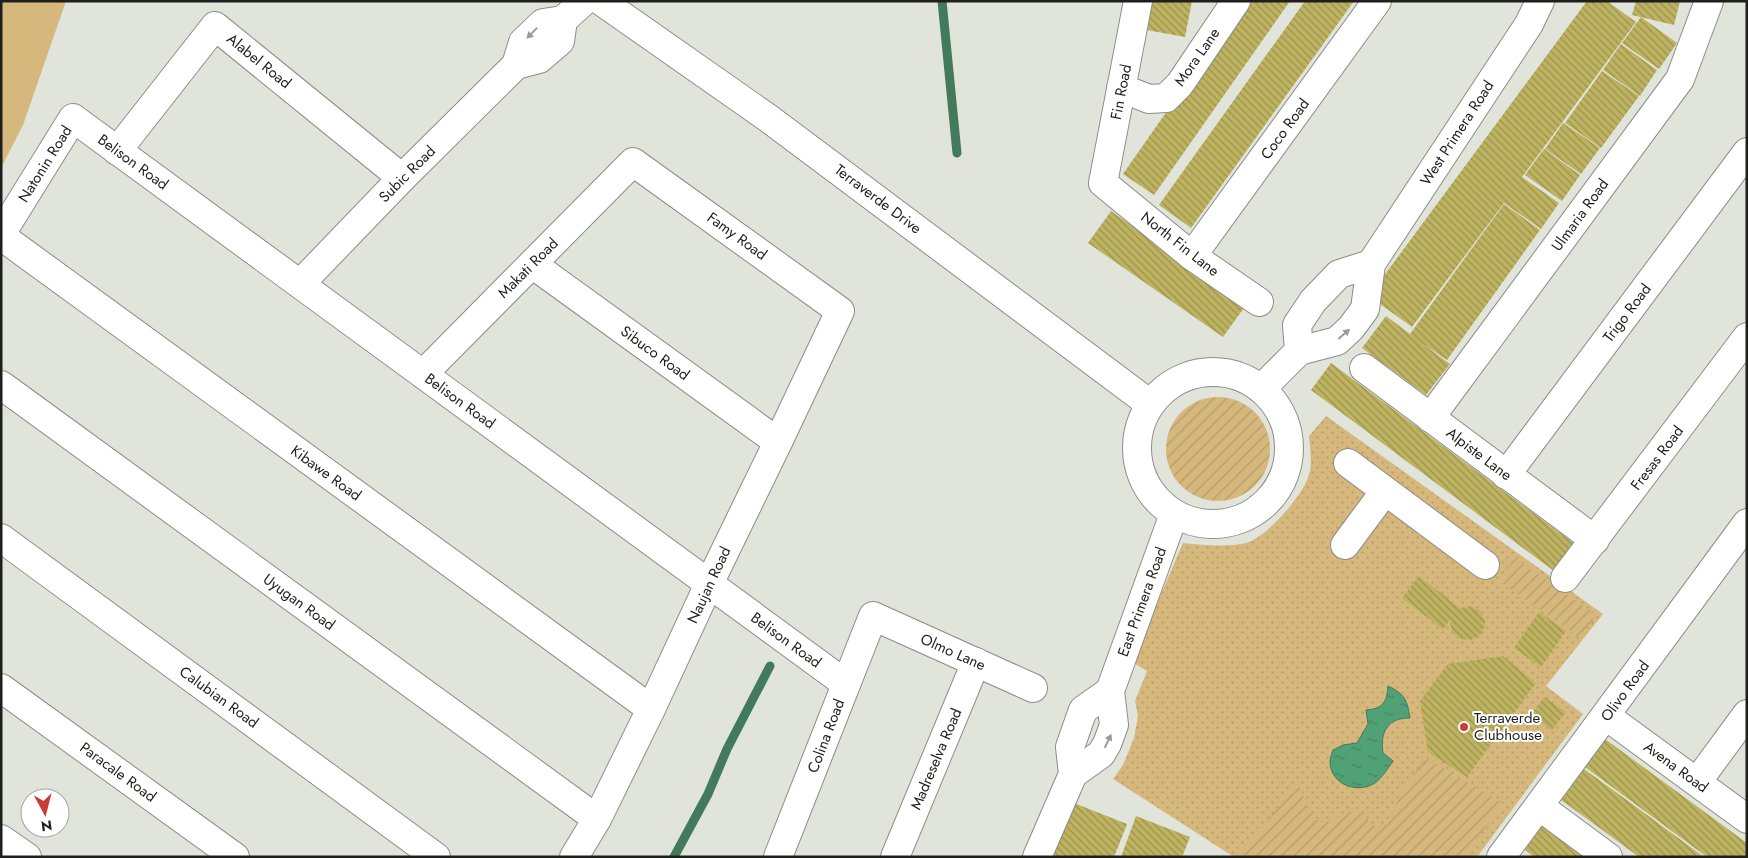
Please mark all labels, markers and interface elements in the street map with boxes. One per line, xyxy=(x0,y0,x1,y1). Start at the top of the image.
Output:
street label: Mora Lane xyxy=(1169,23,1225,91)
one-way arrow xyxy=(526,27,538,39)
street label: Alabel Road xyxy=(222,28,296,94)
street label: Fin Road xyxy=(1105,62,1137,122)
street label: West Primera Road xyxy=(1415,76,1499,190)
street label: Coco Road xyxy=(1255,94,1315,164)
street label: Natonin Road xyxy=(13,121,77,207)
street label: Belison Road xyxy=(93,129,173,195)
street label: Subic Road xyxy=(374,141,440,207)
street label: Terraverde Drive xyxy=(830,159,926,239)
street label: Ulmaria Road xyxy=(1546,174,1614,256)
street label: North Fin Lane xyxy=(1136,206,1224,282)
street label: Famy Road xyxy=(702,207,772,265)
street label: Makati Road xyxy=(493,233,563,303)
street label: Trigo Road xyxy=(1598,279,1656,347)
street label: Sibuco Road xyxy=(616,320,694,386)
one-way arrow xyxy=(1338,328,1350,340)
street label: Belison Road xyxy=(420,368,500,434)
street label: Fresas Road xyxy=(1625,421,1689,495)
street label: Alpiste Lane xyxy=(1442,422,1517,486)
street label: Kibawe Road xyxy=(286,440,366,506)
street label: Naujan Road xyxy=(682,543,736,627)
street label: East Primera Road xyxy=(1112,544,1172,660)
street label: Uyugan Road xyxy=(258,568,340,636)
street label: Belison Road xyxy=(746,607,826,673)
street label: Olmo Lane xyxy=(917,628,989,676)
street label: Olivo Road xyxy=(1595,656,1655,726)
street label: Calubian Road xyxy=(175,661,263,733)
street label: Colina Road xyxy=(802,696,850,776)
street label: Madreselva Road xyxy=(905,705,967,813)
place label: Terraverde Clubhouse xyxy=(1474,707,1542,746)
marker: Terraverde Clubhouse xyxy=(1458,721,1470,733)
one-way arrow xyxy=(1104,734,1112,748)
street label: Avena Road xyxy=(1639,736,1713,798)
street label: Paracale Road xyxy=(75,737,161,807)
north arrow xyxy=(20,788,70,838)
text: N xyxy=(40,815,53,837)

